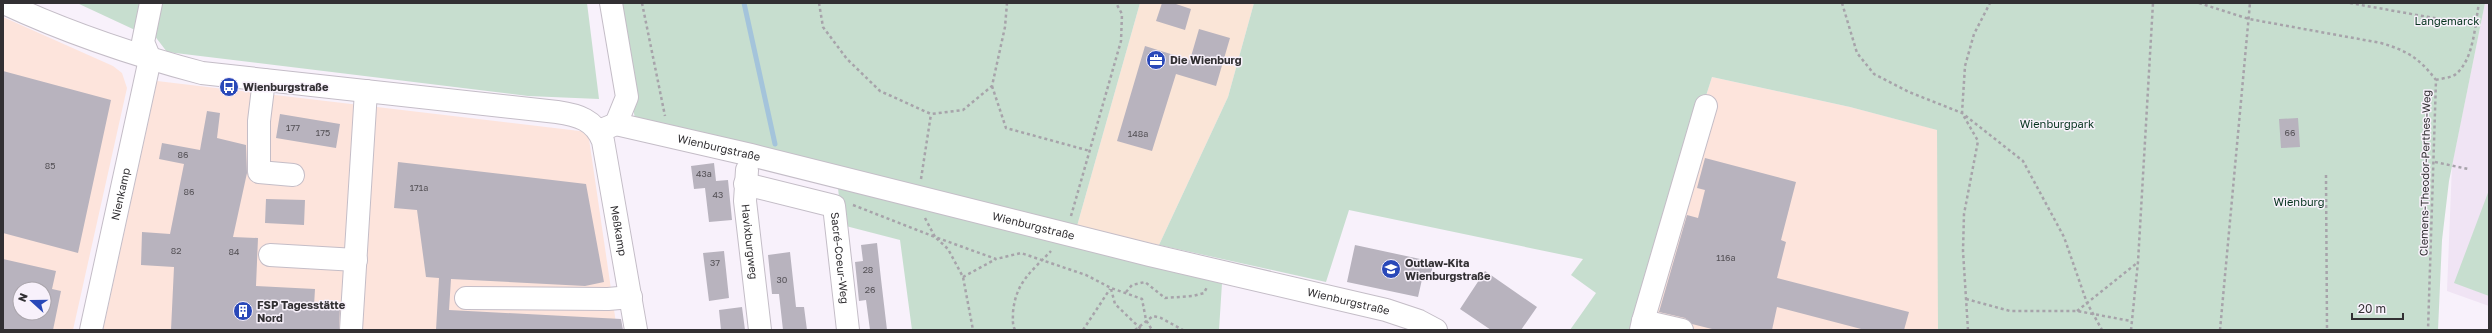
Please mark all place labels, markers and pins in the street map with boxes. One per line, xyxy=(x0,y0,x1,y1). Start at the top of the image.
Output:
office icon: Die Wienburg xyxy=(1145,49,1167,71)
place label: Die Wienburg xyxy=(1170,53,1242,66)
bus stop icon: Wienburgstraße xyxy=(218,76,240,98)
place label: Wienburgstraße xyxy=(243,80,329,93)
place label: Outlaw-Kita Wienburgstraße xyxy=(1405,256,1491,282)
school or university icon: Outlaw-Kita Wienburgstraße xyxy=(1380,258,1402,280)
place label: FSP Tagesstätte Nord xyxy=(257,298,346,324)
building icon: FSP Tagesstätte Nord xyxy=(232,300,254,322)

